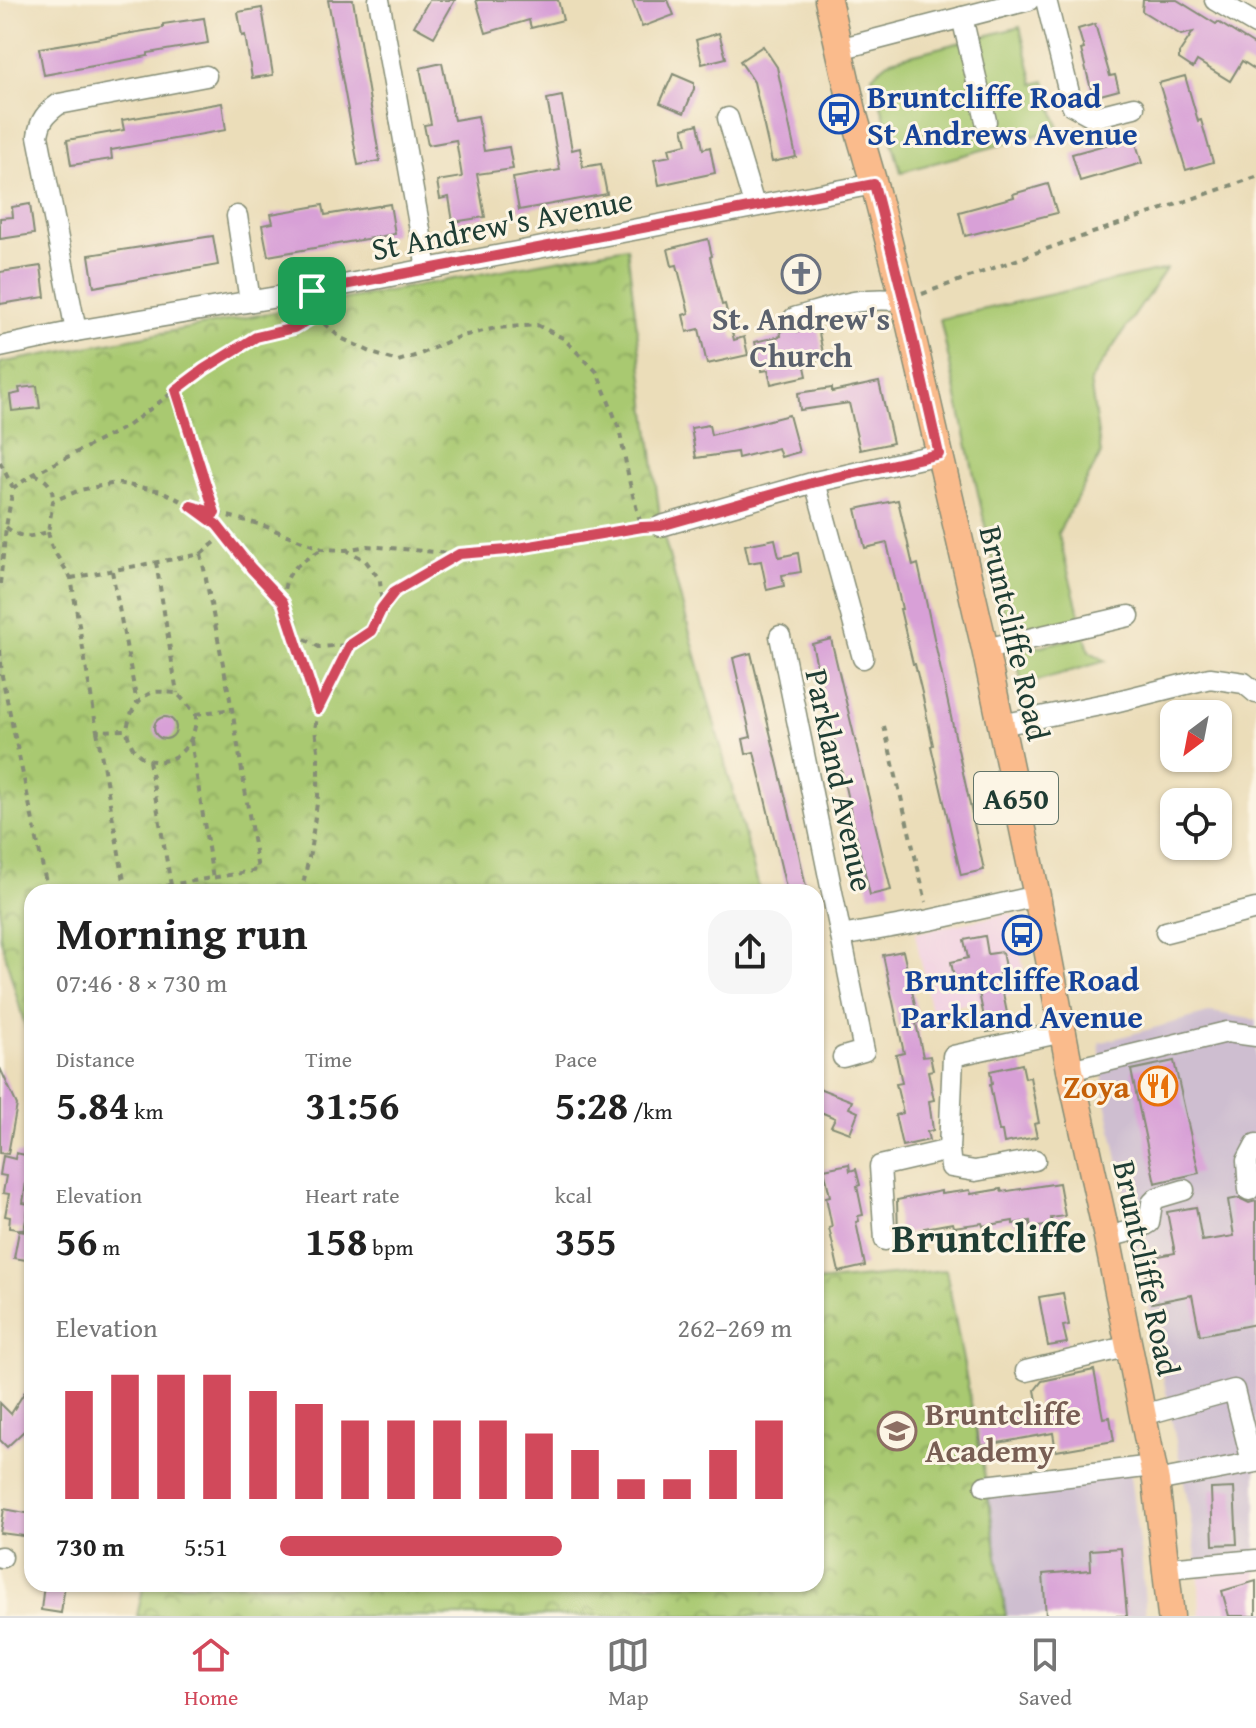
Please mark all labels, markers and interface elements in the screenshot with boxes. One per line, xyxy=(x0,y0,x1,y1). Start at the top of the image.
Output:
place label: Bruntcliffe Road St Andrews Avenue xyxy=(867,73,1138,157)
bus stop icon: Bruntcliffe Road St Andrews Avenue xyxy=(818,93,860,135)
street label: St Andrew's Avenue xyxy=(367,176,637,272)
church icon: St. Andrew's Church xyxy=(780,253,822,295)
pin xyxy=(278,257,346,325)
icon: arrive xyxy=(290,269,334,313)
place label: St. Andrew's Church xyxy=(712,295,890,379)
street label: Bruntcliffe Road xyxy=(967,521,1063,745)
street label: Parkland Avenue xyxy=(793,664,887,896)
north arrow xyxy=(1160,700,1232,772)
map controls xyxy=(1160,700,1232,860)
road number: A650 xyxy=(974,772,1058,824)
button: locate xyxy=(1160,788,1232,860)
text: Morning run xyxy=(56,901,307,965)
button: share xyxy=(708,910,792,994)
bus stop icon: Bruntcliffe Road Parkland Avenue xyxy=(1001,914,1043,956)
place label: Bruntcliffe Road Parkland Avenue xyxy=(901,956,1143,1040)
text: 07:46 · 8 × 730 m xyxy=(56,963,227,1002)
text: Distance xyxy=(56,1043,135,1075)
text: Time xyxy=(305,1043,352,1075)
text: Pace xyxy=(555,1043,597,1075)
place label: Zoya xyxy=(1063,1063,1131,1110)
restaurant icon: Zoya xyxy=(1137,1065,1179,1107)
text: 5.84 xyxy=(56,1075,129,1134)
text: 31:56 xyxy=(305,1075,400,1134)
text: 5:28 xyxy=(555,1075,628,1134)
text: km xyxy=(129,1095,163,1127)
text: /km xyxy=(628,1095,673,1127)
street label: Bruntcliffe Road xyxy=(1101,1156,1193,1380)
text: Elevation xyxy=(56,1179,142,1211)
text: Heart rate xyxy=(305,1179,400,1211)
text: kcal xyxy=(555,1179,592,1211)
district label: Bruntcliffe xyxy=(891,1208,1087,1267)
text: 56 xyxy=(56,1211,97,1270)
text: 158 xyxy=(305,1211,368,1270)
text: 355 xyxy=(555,1211,617,1270)
text: m xyxy=(97,1231,120,1263)
text: bpm xyxy=(368,1231,414,1263)
text: Elevation xyxy=(56,1308,158,1347)
text: 262–269 m xyxy=(678,1308,792,1347)
place label: Bruntcliffe Academy xyxy=(925,1390,1081,1474)
school or university icon: Bruntcliffe Academy xyxy=(876,1410,918,1452)
text: 730 m xyxy=(56,1527,124,1566)
text: 5:51 xyxy=(184,1527,228,1566)
tab: Home xyxy=(184,1633,238,1713)
tab: Map xyxy=(606,1633,650,1713)
tab: Saved xyxy=(1019,1633,1072,1713)

